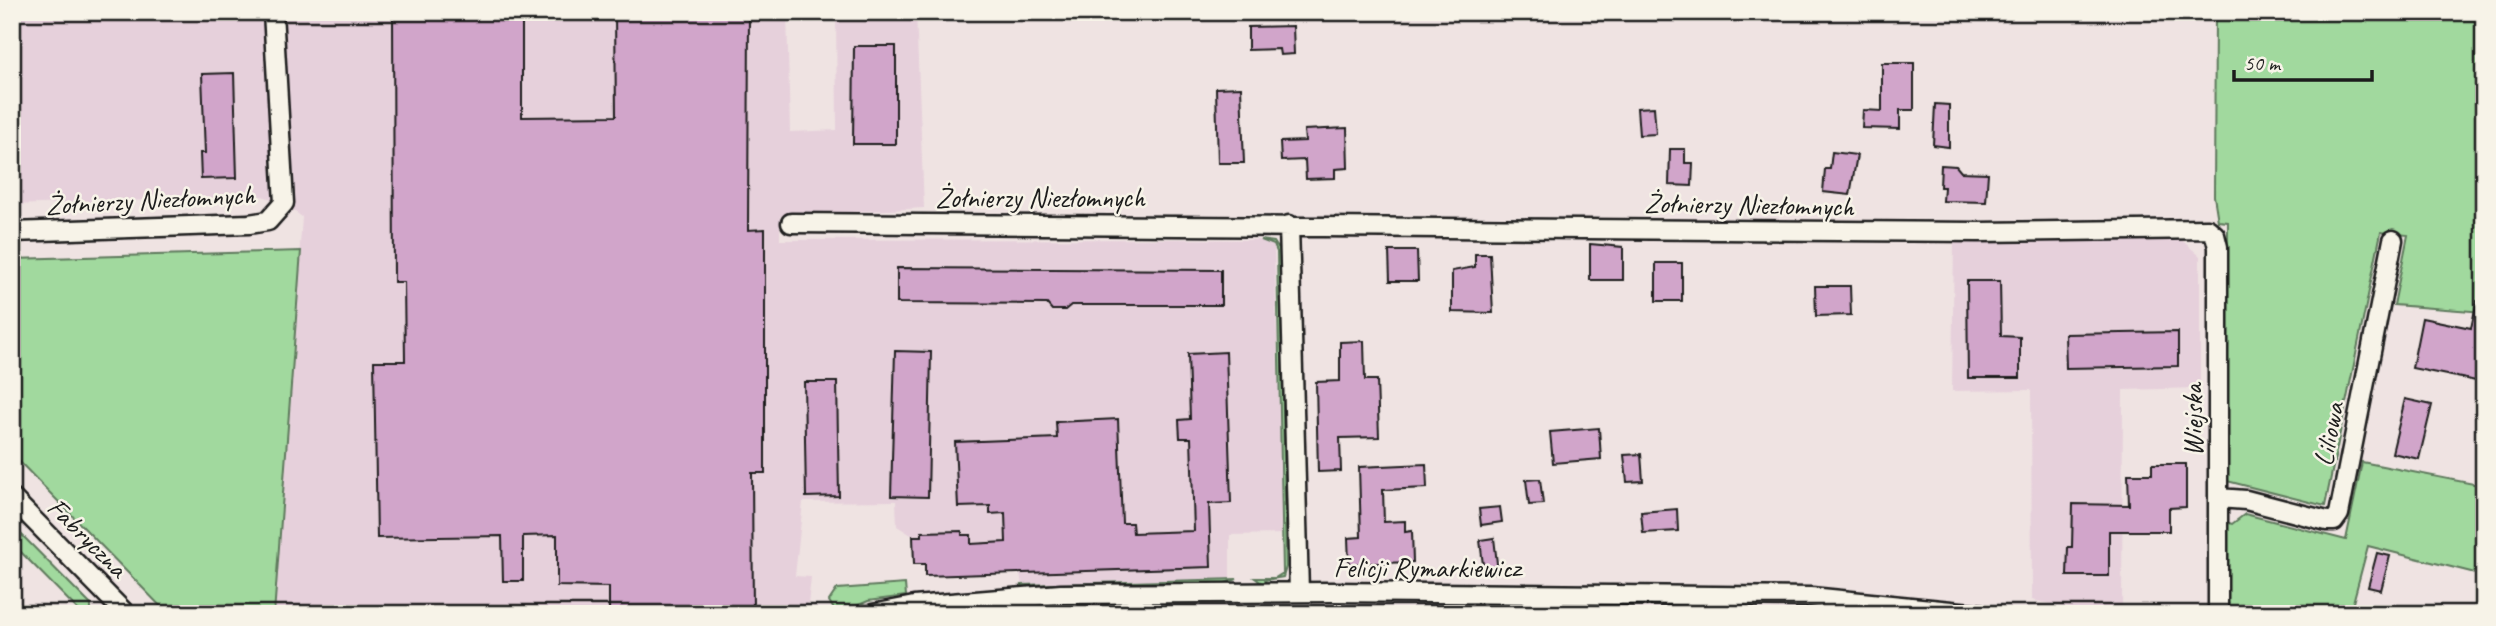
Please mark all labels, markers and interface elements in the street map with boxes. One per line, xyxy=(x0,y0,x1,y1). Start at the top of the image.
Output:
scale bar xyxy=(2234,38,2372,82)
text: 50 m xyxy=(2244,50,2282,76)
street label: Żołnierzy Niezłomnych xyxy=(44,176,257,222)
street label: Żołnierzy Niezłomnych xyxy=(935,180,1146,215)
street label: Żołnierzy Niezłomnych xyxy=(1644,185,1855,224)
street label: Wiejska xyxy=(2175,381,2210,456)
street label: Liliowa xyxy=(2305,398,2352,469)
street label: Fabryczna xyxy=(40,490,136,586)
street label: Felicji Rymarkiewicz xyxy=(1333,550,1524,585)

